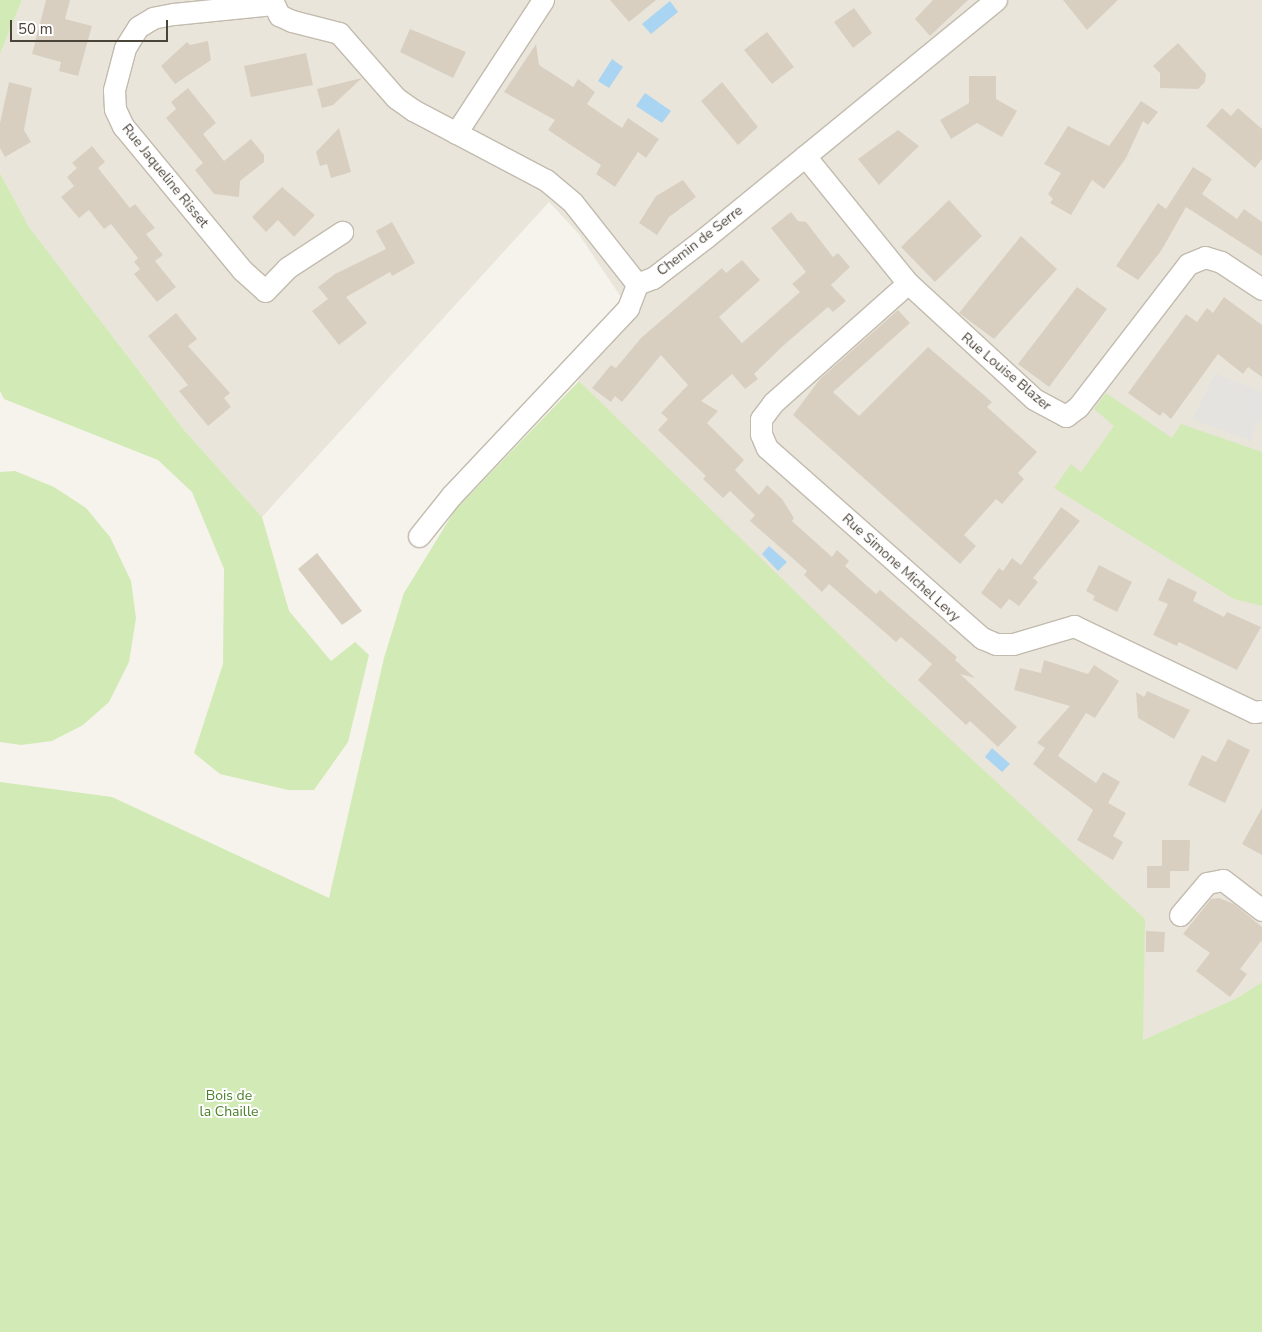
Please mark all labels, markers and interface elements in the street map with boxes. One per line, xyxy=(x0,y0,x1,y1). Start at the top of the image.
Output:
scale bar xyxy=(12,10,170,42)
text: 50 m xyxy=(18,19,53,39)
street label: Rue Jaqueline Risset xyxy=(118,121,212,231)
street label: Chemin de Serre xyxy=(654,202,746,280)
street label: Rue Louise Blazer xyxy=(958,329,1054,415)
street label: Rue Simone Michel Levy xyxy=(838,510,964,626)
park label: Bois de la Chaille xyxy=(200,1088,258,1120)

